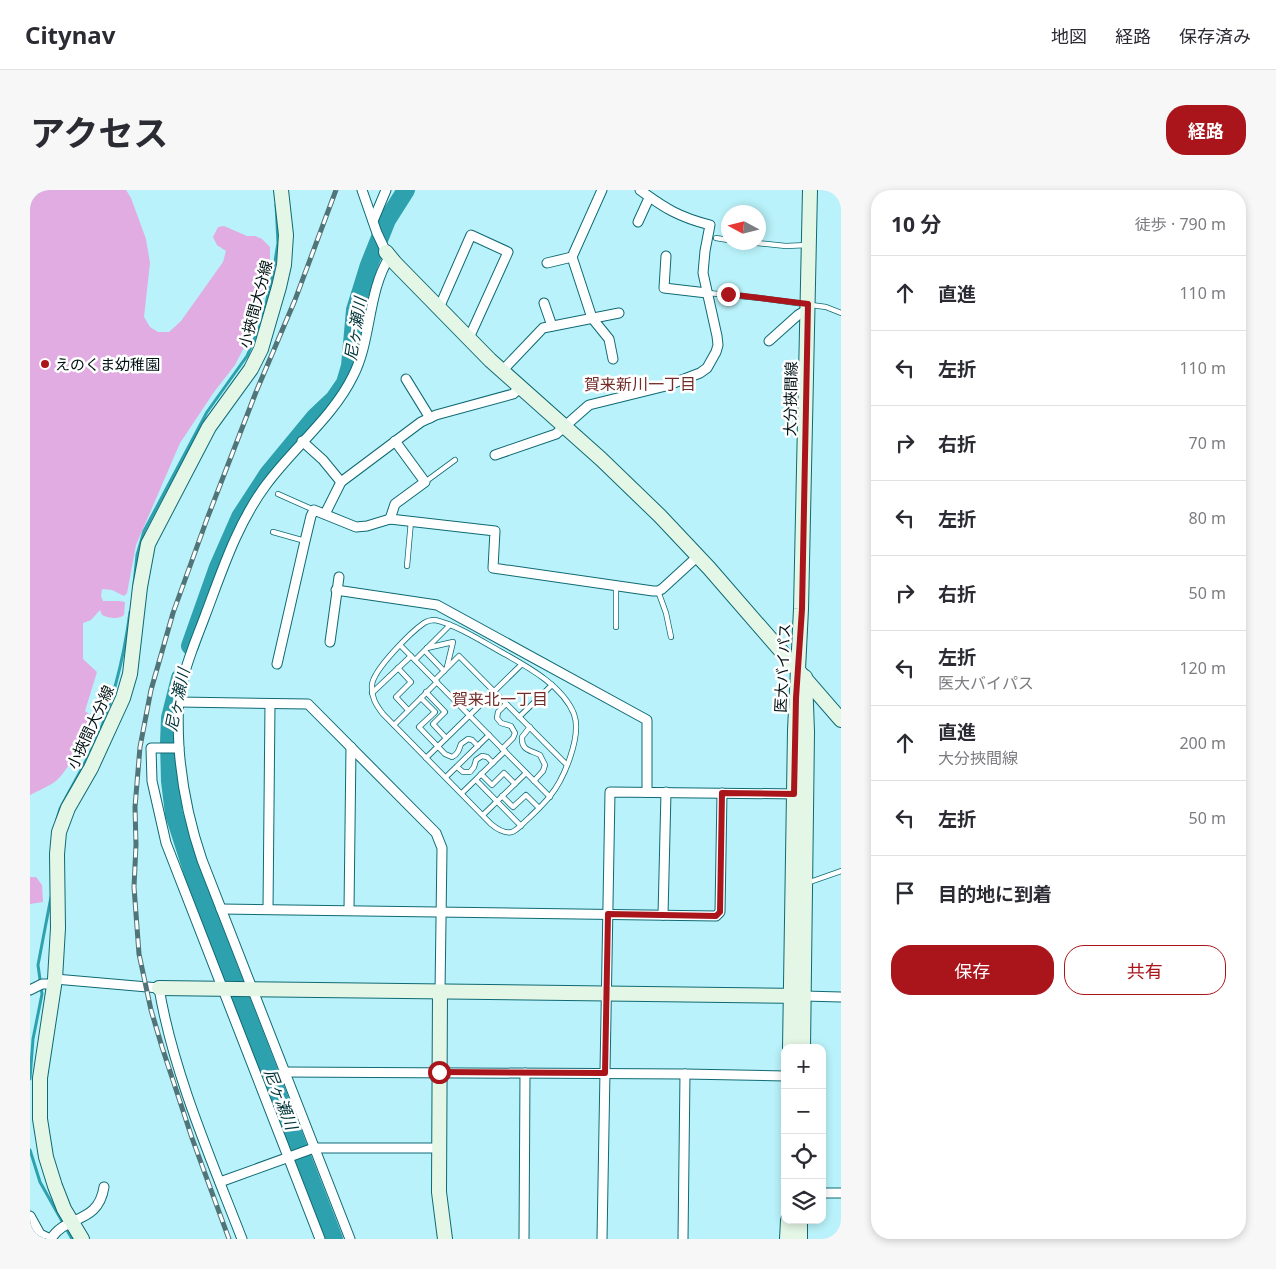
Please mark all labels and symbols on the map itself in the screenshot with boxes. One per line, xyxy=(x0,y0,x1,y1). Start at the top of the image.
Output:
north arrow xyxy=(721,205,766,250)
street label: 小挾間大分線 xyxy=(234,258,276,350)
route end xyxy=(717,283,740,306)
water label: 尼ヶ瀬川 xyxy=(339,294,371,362)
place label: えのくま幼稚園 xyxy=(55,354,160,374)
marker: えのくま幼稚園 xyxy=(39,358,51,370)
street label: 大分挾間線 xyxy=(779,361,801,437)
district label: 賀来新川一丁目 xyxy=(584,373,696,395)
street label: 医大バイパス xyxy=(770,623,794,713)
water label: 尼ヶ瀬川 xyxy=(160,664,195,734)
street label: 小挾間大分線 xyxy=(62,682,118,772)
district label: 賀来北一丁目 xyxy=(452,688,548,710)
route start xyxy=(428,1061,451,1084)
water label: 尼ヶ瀬川 xyxy=(259,1065,303,1135)

